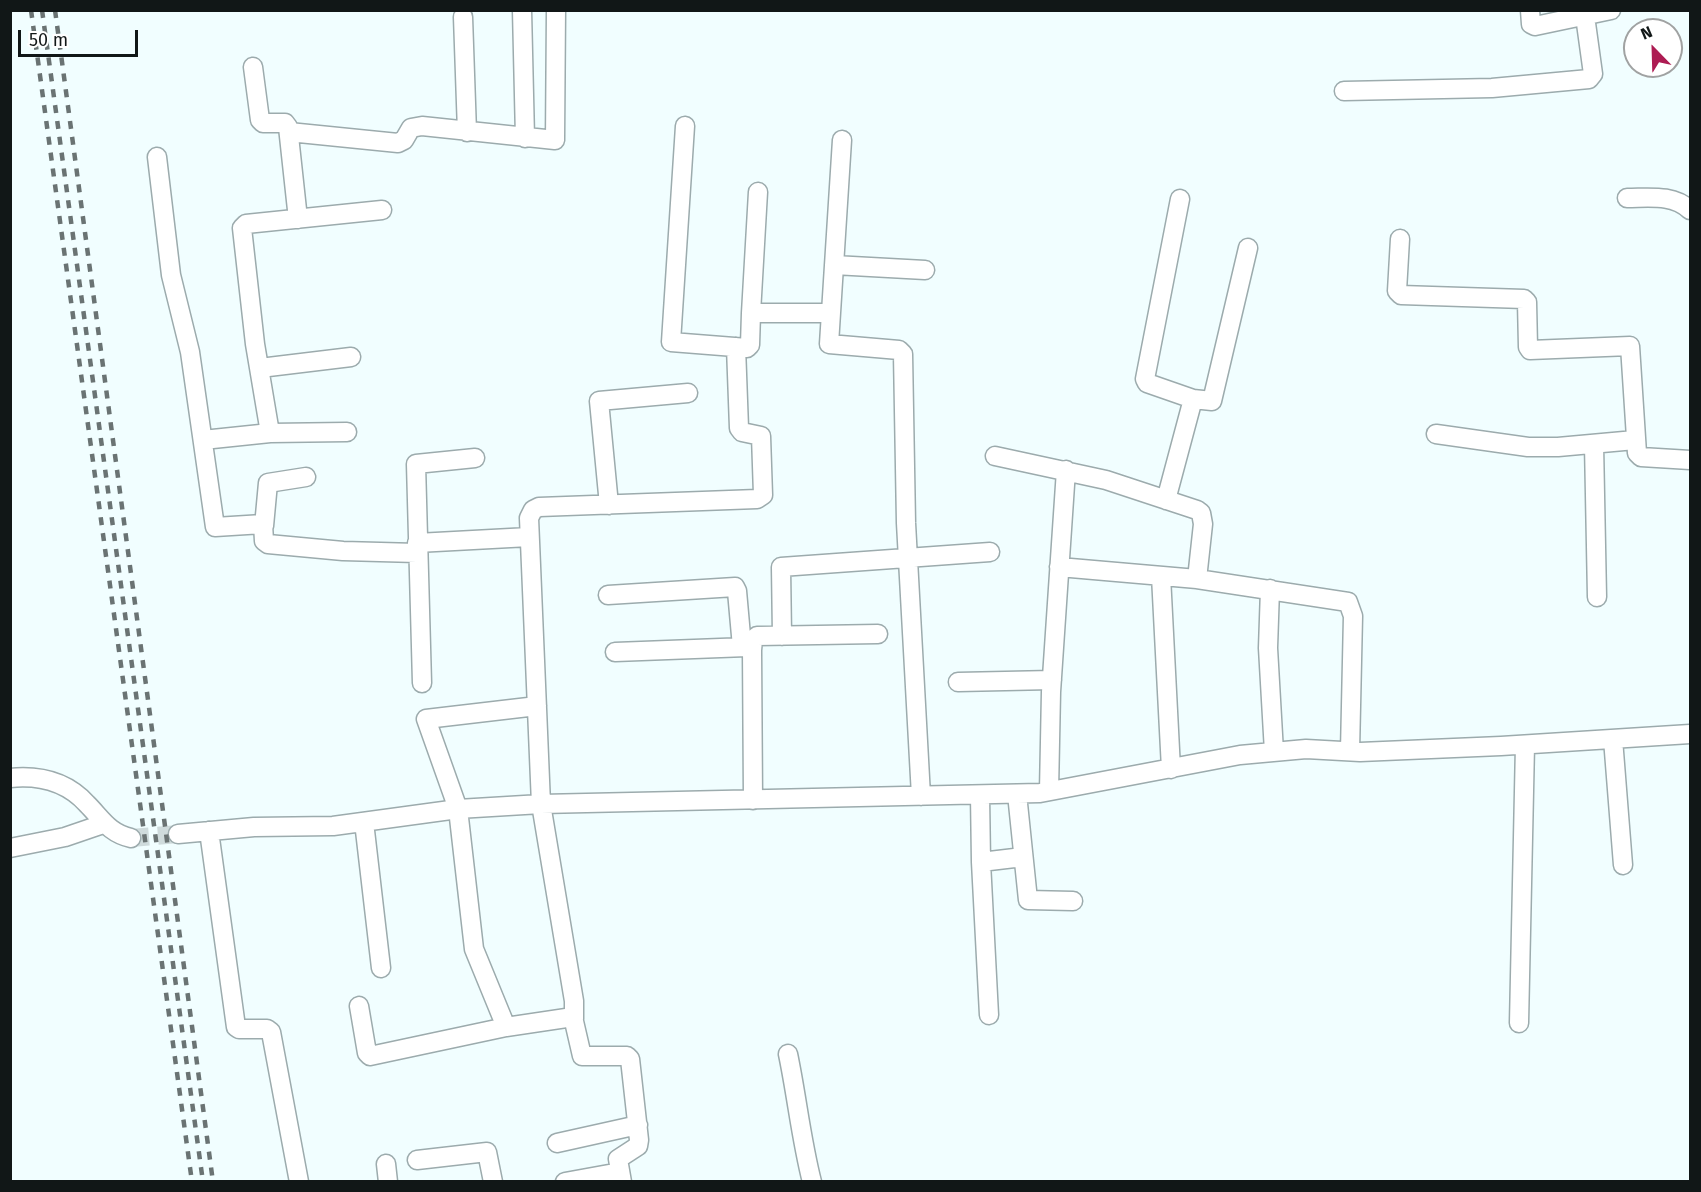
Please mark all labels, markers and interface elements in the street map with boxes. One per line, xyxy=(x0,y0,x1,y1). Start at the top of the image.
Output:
scale bar xyxy=(21,18,141,56)
north arrow xyxy=(1623,18,1683,78)
text: N xyxy=(1638,22,1655,44)
text: 50 m xyxy=(29,29,68,51)

